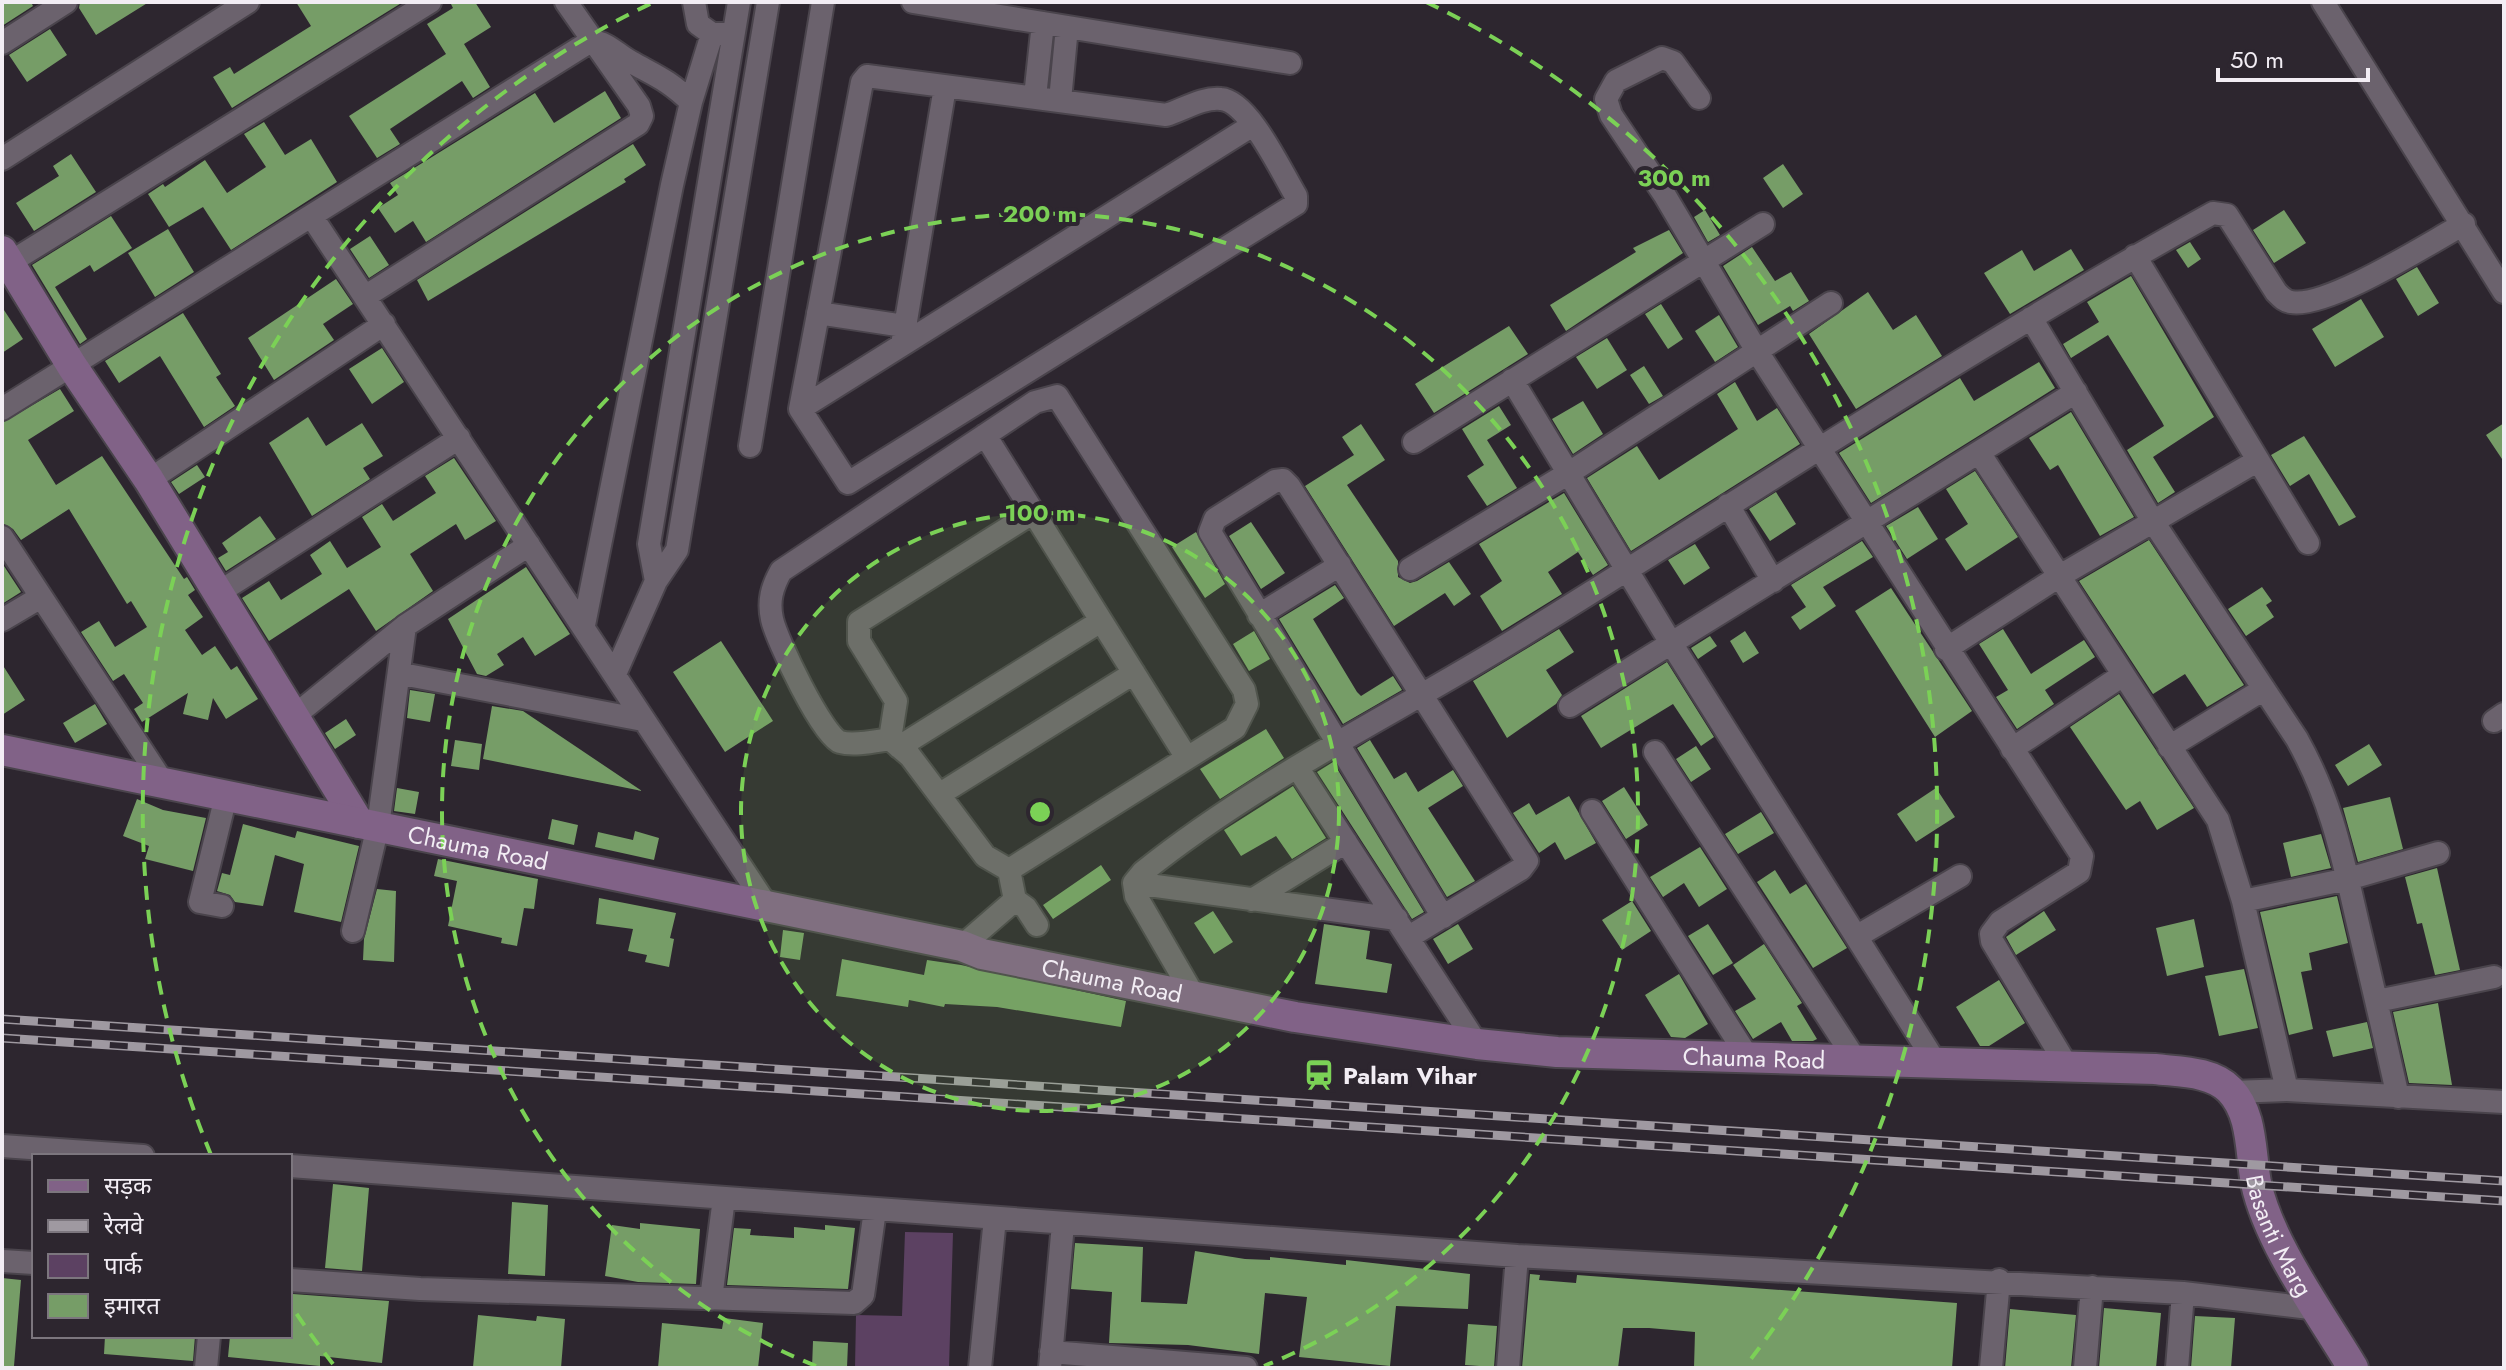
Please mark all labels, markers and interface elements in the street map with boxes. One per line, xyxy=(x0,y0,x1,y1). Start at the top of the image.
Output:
scale bar xyxy=(2218,32,2368,82)
text: 50 m xyxy=(2230,42,2284,77)
text: 300 m xyxy=(1637,160,1711,195)
text: 200 m xyxy=(1003,196,1077,231)
text: 100 m xyxy=(1005,495,1075,530)
centre of rings xyxy=(1026,798,1054,826)
street label: Chauma Road xyxy=(405,816,551,879)
street label: Chauma Road xyxy=(1039,949,1185,1011)
street label: Chauma Road xyxy=(1682,1038,1826,1077)
station icon: Palam Vihar xyxy=(1302,1058,1336,1092)
place label: Palam Vihar xyxy=(1343,1058,1477,1093)
legend xyxy=(32,1154,292,1338)
text: सड़क xyxy=(104,1168,152,1203)
street label: Basanti Marg xyxy=(2237,1172,2322,1303)
text: रेलवे xyxy=(103,1208,144,1243)
text: पार्क xyxy=(104,1248,143,1283)
text: इमारत xyxy=(104,1288,161,1323)

